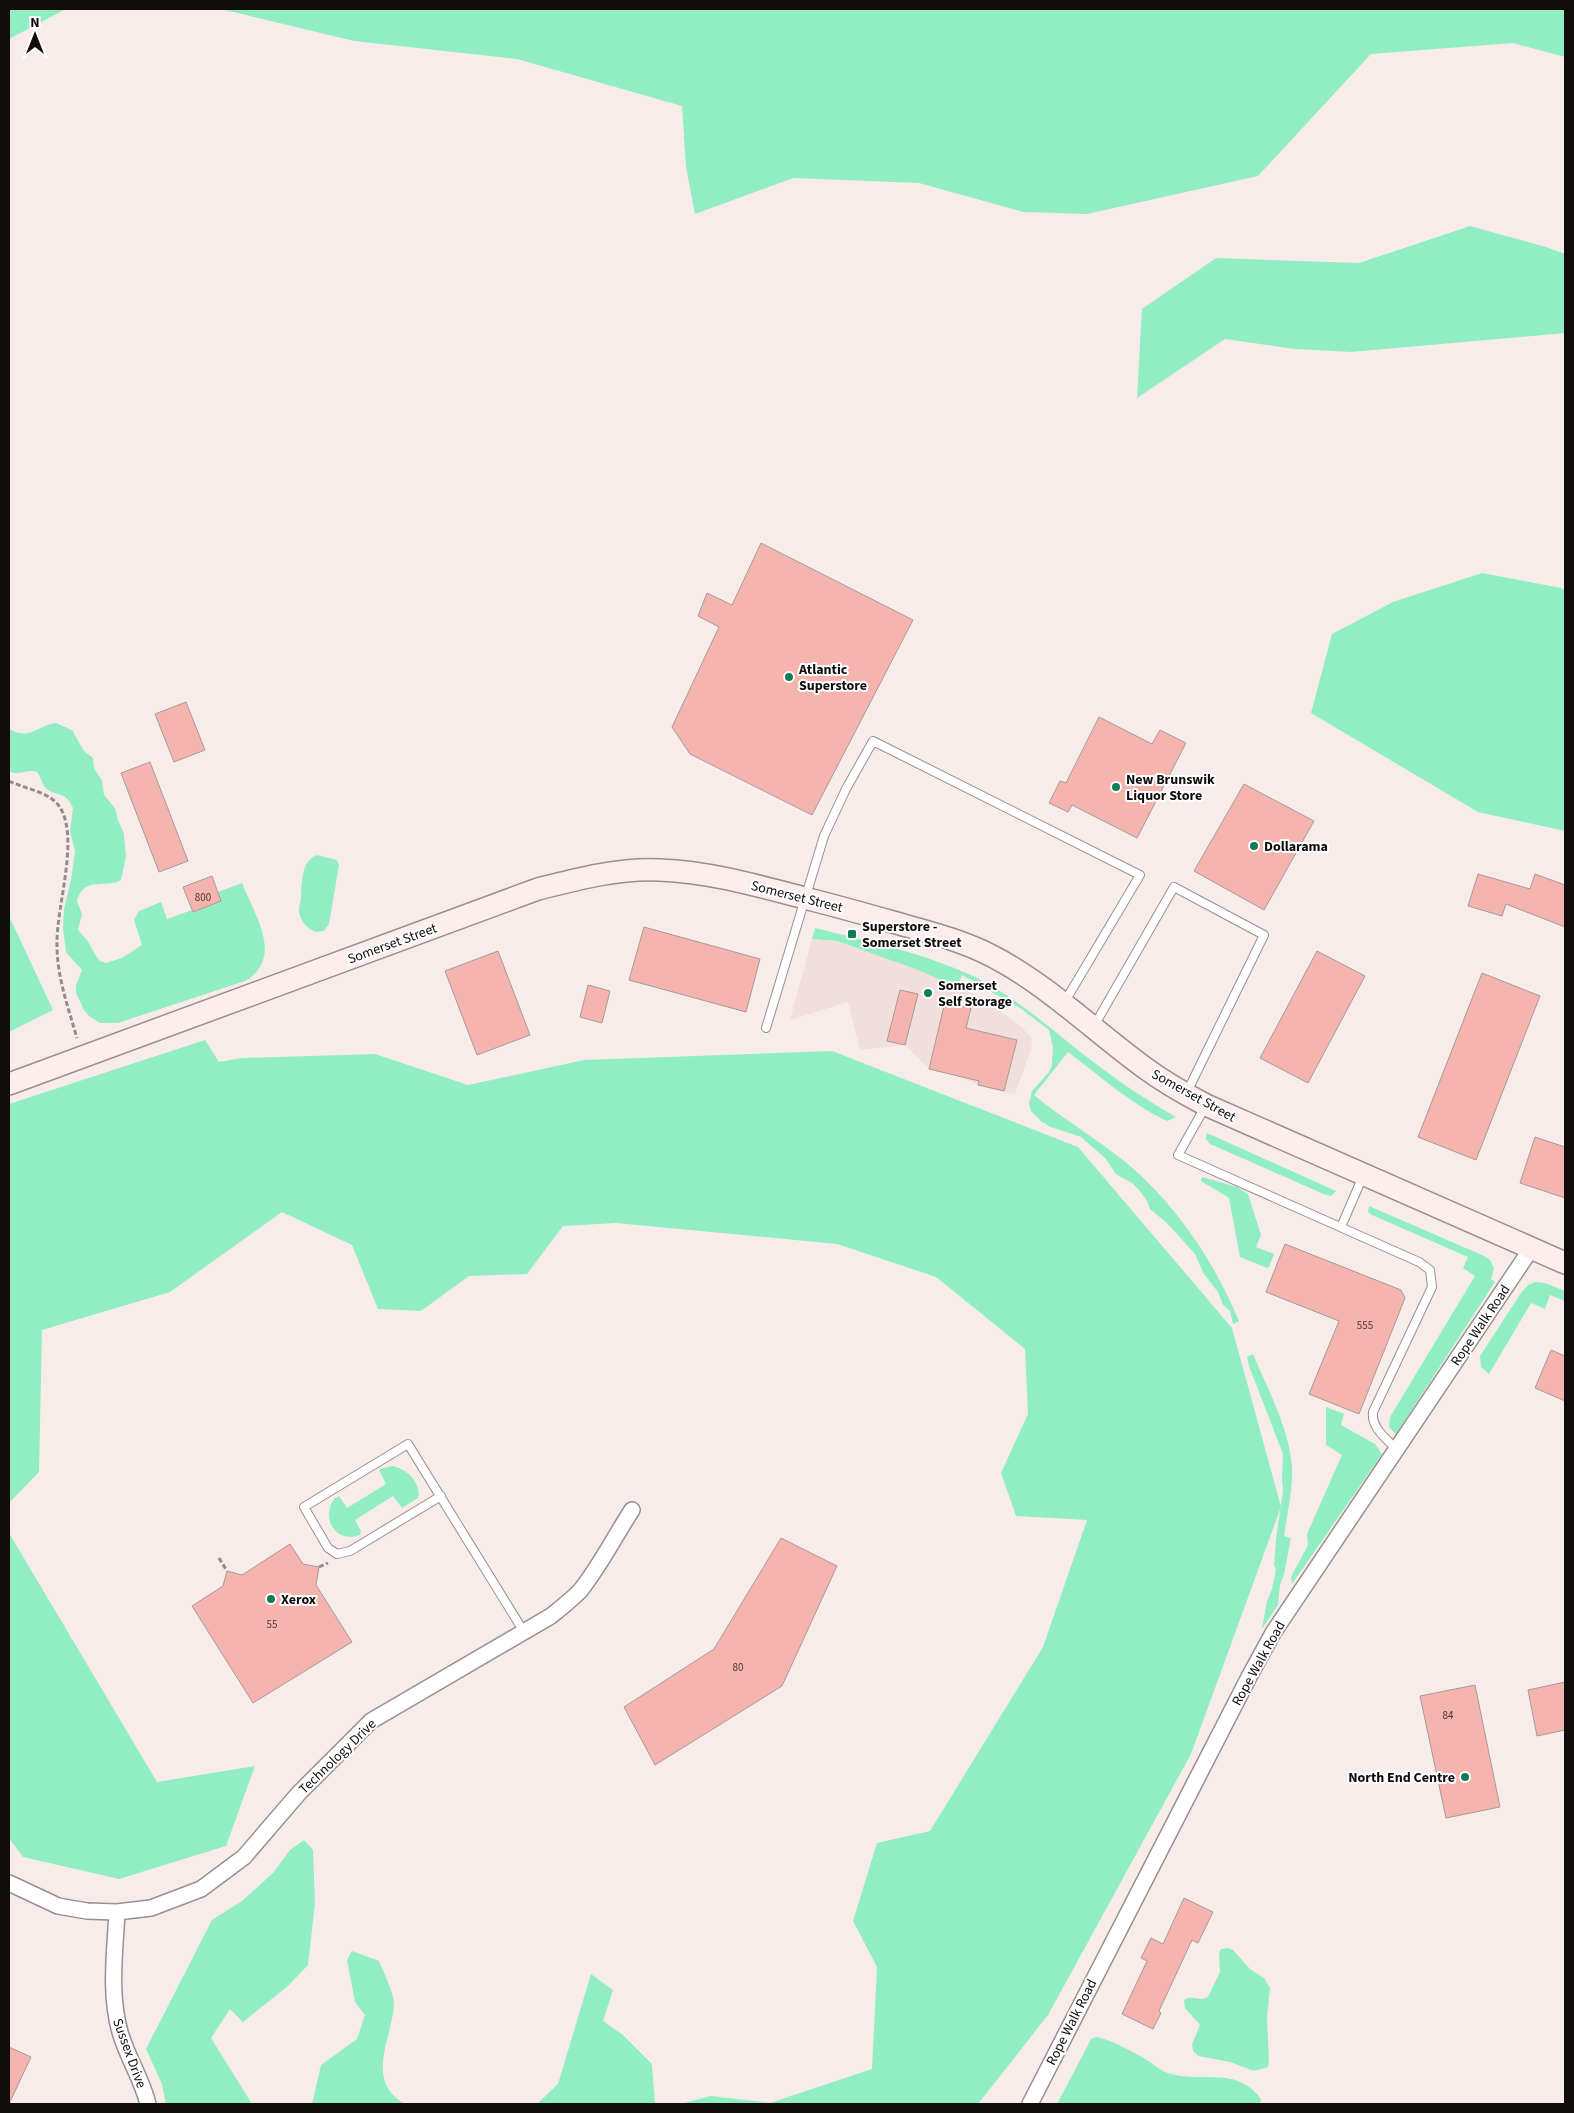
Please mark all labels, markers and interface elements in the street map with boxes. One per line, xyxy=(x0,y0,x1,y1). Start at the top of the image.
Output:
north arrow xyxy=(10,10,60,60)
text: N xyxy=(30,13,40,33)
place label: Atlantic Superstore xyxy=(798,660,867,696)
marker: Atlantic Superstore xyxy=(783,671,795,683)
place label: New Brunswik Liquor Store xyxy=(1126,770,1215,806)
marker: New Brunswik Liquor Store xyxy=(1110,781,1122,793)
place label: Dollarama xyxy=(1264,837,1328,857)
marker: Dollarama xyxy=(1248,840,1260,852)
street label: Somerset Street xyxy=(749,876,845,918)
house number: 800 xyxy=(195,890,211,905)
place label: Superstore - Somerset Street xyxy=(862,917,962,953)
street label: Somerset Street xyxy=(345,918,440,969)
marker: Superstore - Somerset Street xyxy=(846,928,858,940)
place label: Somerset Self Storage xyxy=(938,976,1012,1012)
marker: Somerset Self Storage xyxy=(922,987,934,999)
street label: Somerset Street xyxy=(1148,1064,1240,1127)
street label: Rope Walk Road xyxy=(1446,1281,1515,1370)
house number: 555 xyxy=(1357,1318,1373,1333)
place label: Xerox xyxy=(281,1590,316,1610)
marker: Xerox xyxy=(265,1593,277,1605)
house number: 55 xyxy=(267,1617,277,1632)
street label: Rope Walk Road xyxy=(1227,1617,1290,1709)
house number: 80 xyxy=(733,1660,743,1675)
house number: 84 xyxy=(1443,1708,1454,1723)
street label: Technology Drive xyxy=(294,1714,381,1799)
place label: North End Centre xyxy=(1348,1768,1455,1788)
marker: North End Centre xyxy=(1459,1771,1471,1783)
street label: Rope Walk Road xyxy=(1042,1976,1102,2069)
street label: Sussex Drive xyxy=(107,2016,151,2091)

